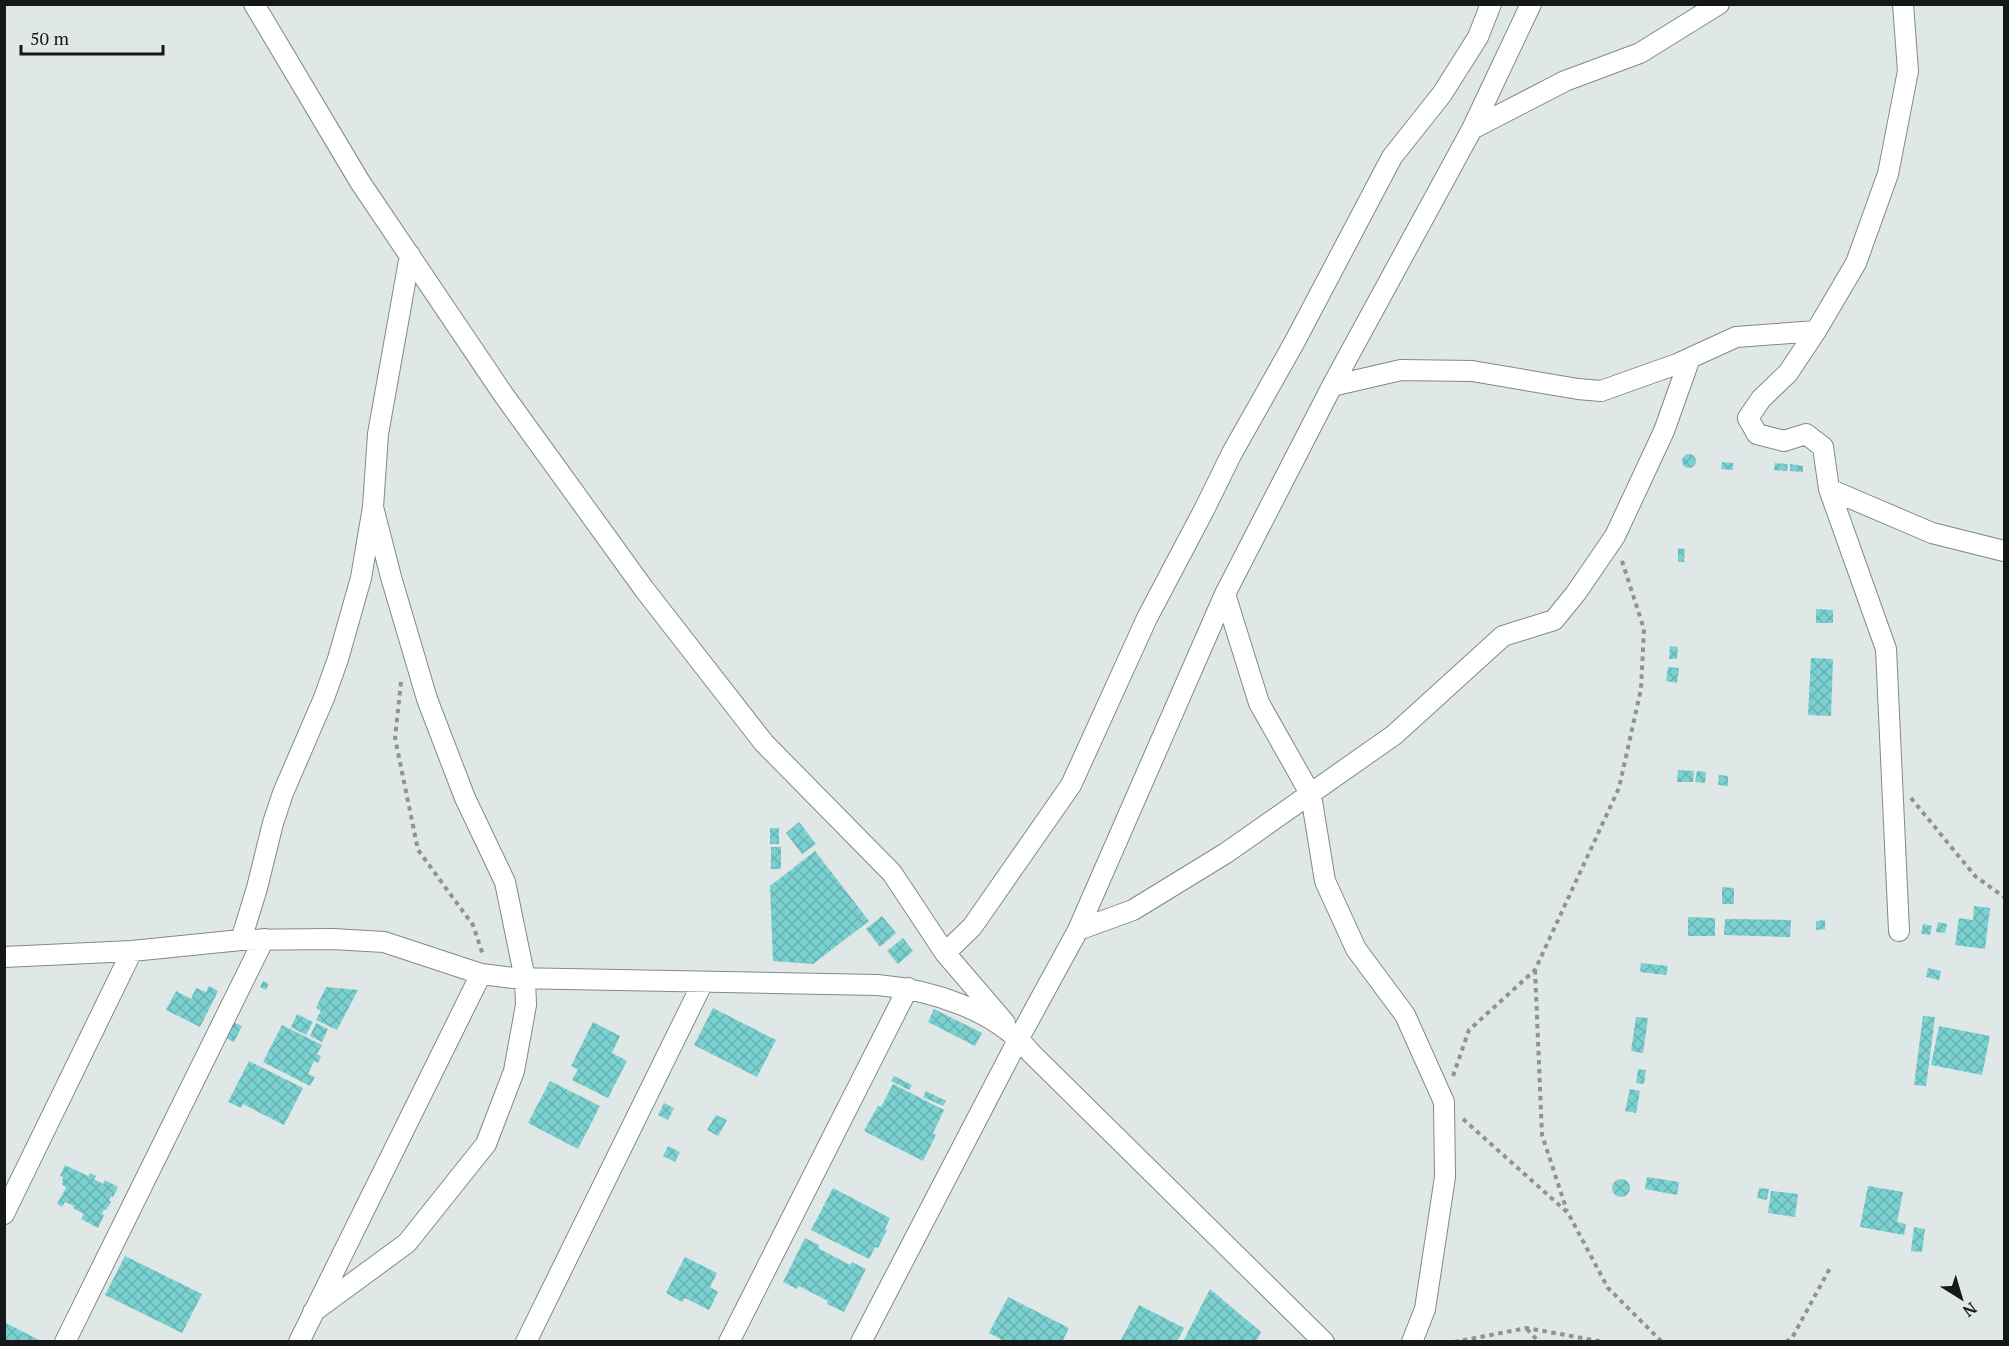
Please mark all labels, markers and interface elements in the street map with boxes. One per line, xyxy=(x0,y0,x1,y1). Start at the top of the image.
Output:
scale bar xyxy=(21,18,164,56)
text: 50 m xyxy=(30,26,70,50)
north arrow xyxy=(1931,1268,1991,1328)
text: N xyxy=(1959,1298,1981,1322)

